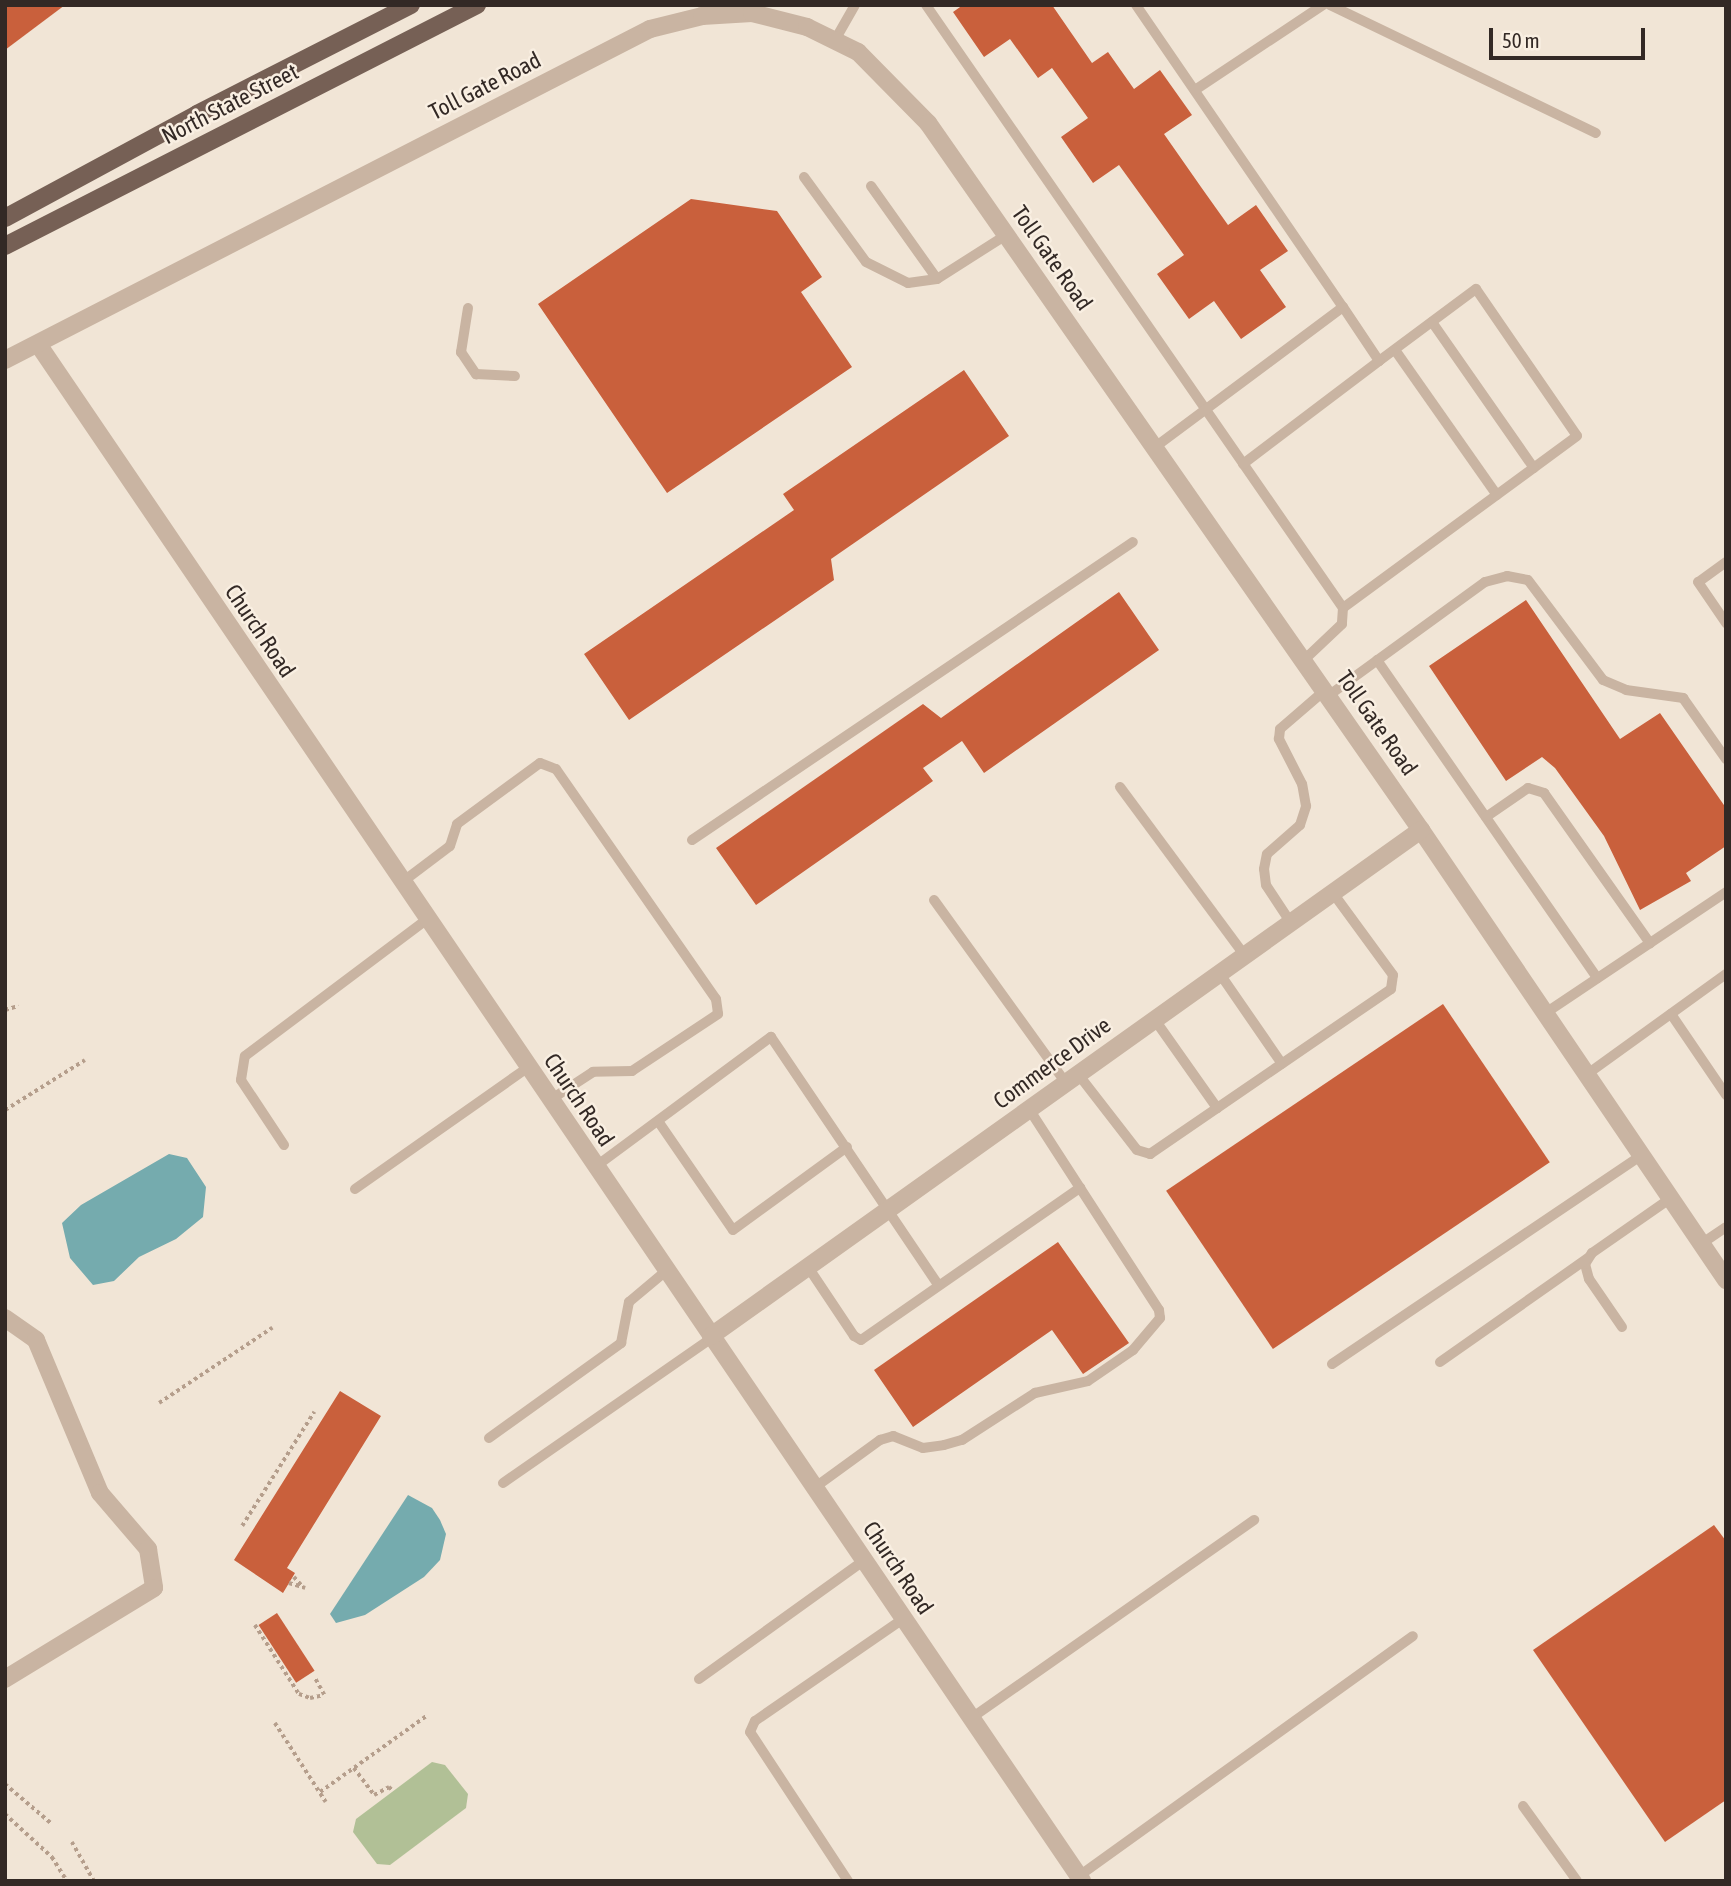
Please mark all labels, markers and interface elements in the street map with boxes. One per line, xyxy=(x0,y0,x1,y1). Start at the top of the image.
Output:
scale bar xyxy=(1493,14,1649,58)
text: 50 m xyxy=(1502,28,1540,52)
street label: Toll Gate Road xyxy=(425,46,545,126)
street label: North State Street xyxy=(157,58,303,150)
street label: Toll Gate Road xyxy=(1006,200,1098,316)
street label: Church Road xyxy=(219,579,301,683)
street label: Toll Gate Road xyxy=(1331,665,1423,781)
street label: Commerce Drive xyxy=(988,1011,1116,1115)
street label: Church Road xyxy=(538,1048,620,1152)
street label: Church Road xyxy=(857,1516,939,1620)

